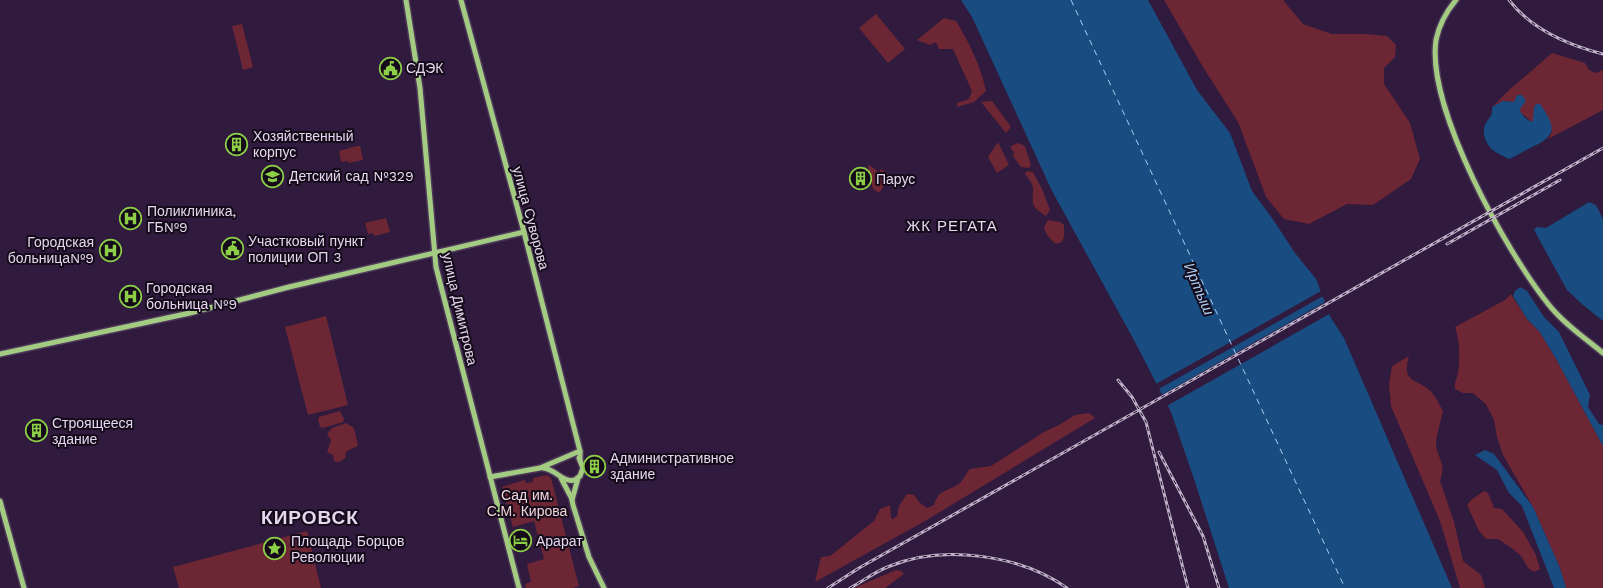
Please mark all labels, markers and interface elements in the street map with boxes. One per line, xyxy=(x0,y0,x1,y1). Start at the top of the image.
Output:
public building icon: СДЭК xyxy=(378,56,402,80)
place label: СДЭК xyxy=(406,60,444,76)
place label: Хозяйственный корпус xyxy=(253,128,353,160)
building icon: Хозяйственный корпус xyxy=(225,132,249,156)
school or university icon: Детский сад №329 xyxy=(261,164,285,188)
street label: улица Суворова xyxy=(510,165,553,272)
building icon: Парус xyxy=(848,167,872,191)
place label: Детский сад №329 xyxy=(289,168,414,184)
place label: Парус xyxy=(876,171,915,187)
place label: Поликлиника, ГБ№9 xyxy=(147,203,236,235)
hospital icon: Поликлиника, ГБ№9 xyxy=(119,207,143,231)
district label: ЖК РЕГАТА xyxy=(906,217,998,235)
place label: Участковый пункт полиции ОП 3 xyxy=(248,233,365,265)
place label: Городская больница№9 xyxy=(8,234,94,266)
public building icon: Участковый пункт полиции ОП 3 xyxy=(220,237,244,261)
hospital icon: Городская больница№9 xyxy=(98,238,122,262)
street label: улица Димитрова xyxy=(439,251,481,367)
water label: Иртыш xyxy=(1180,260,1218,318)
place label: Городская больница №9 xyxy=(146,280,237,312)
hospital icon: Городская больница №9 xyxy=(118,284,142,308)
place label: Строящееся здание xyxy=(52,415,133,447)
building icon: Строящееся здание xyxy=(24,419,48,443)
place label: Административное здание xyxy=(610,450,734,482)
building icon: Административное здание xyxy=(582,454,606,478)
park label: Сад им. С.М. Кирова xyxy=(487,487,568,519)
district label: КИРОВСК xyxy=(261,506,359,529)
hotel icon: Арарат xyxy=(508,529,532,553)
place label: Площадь Борцов Революции xyxy=(291,533,405,565)
place label: Арарат xyxy=(536,533,583,549)
place icon: Площадь Борцов Революции xyxy=(263,537,287,561)

